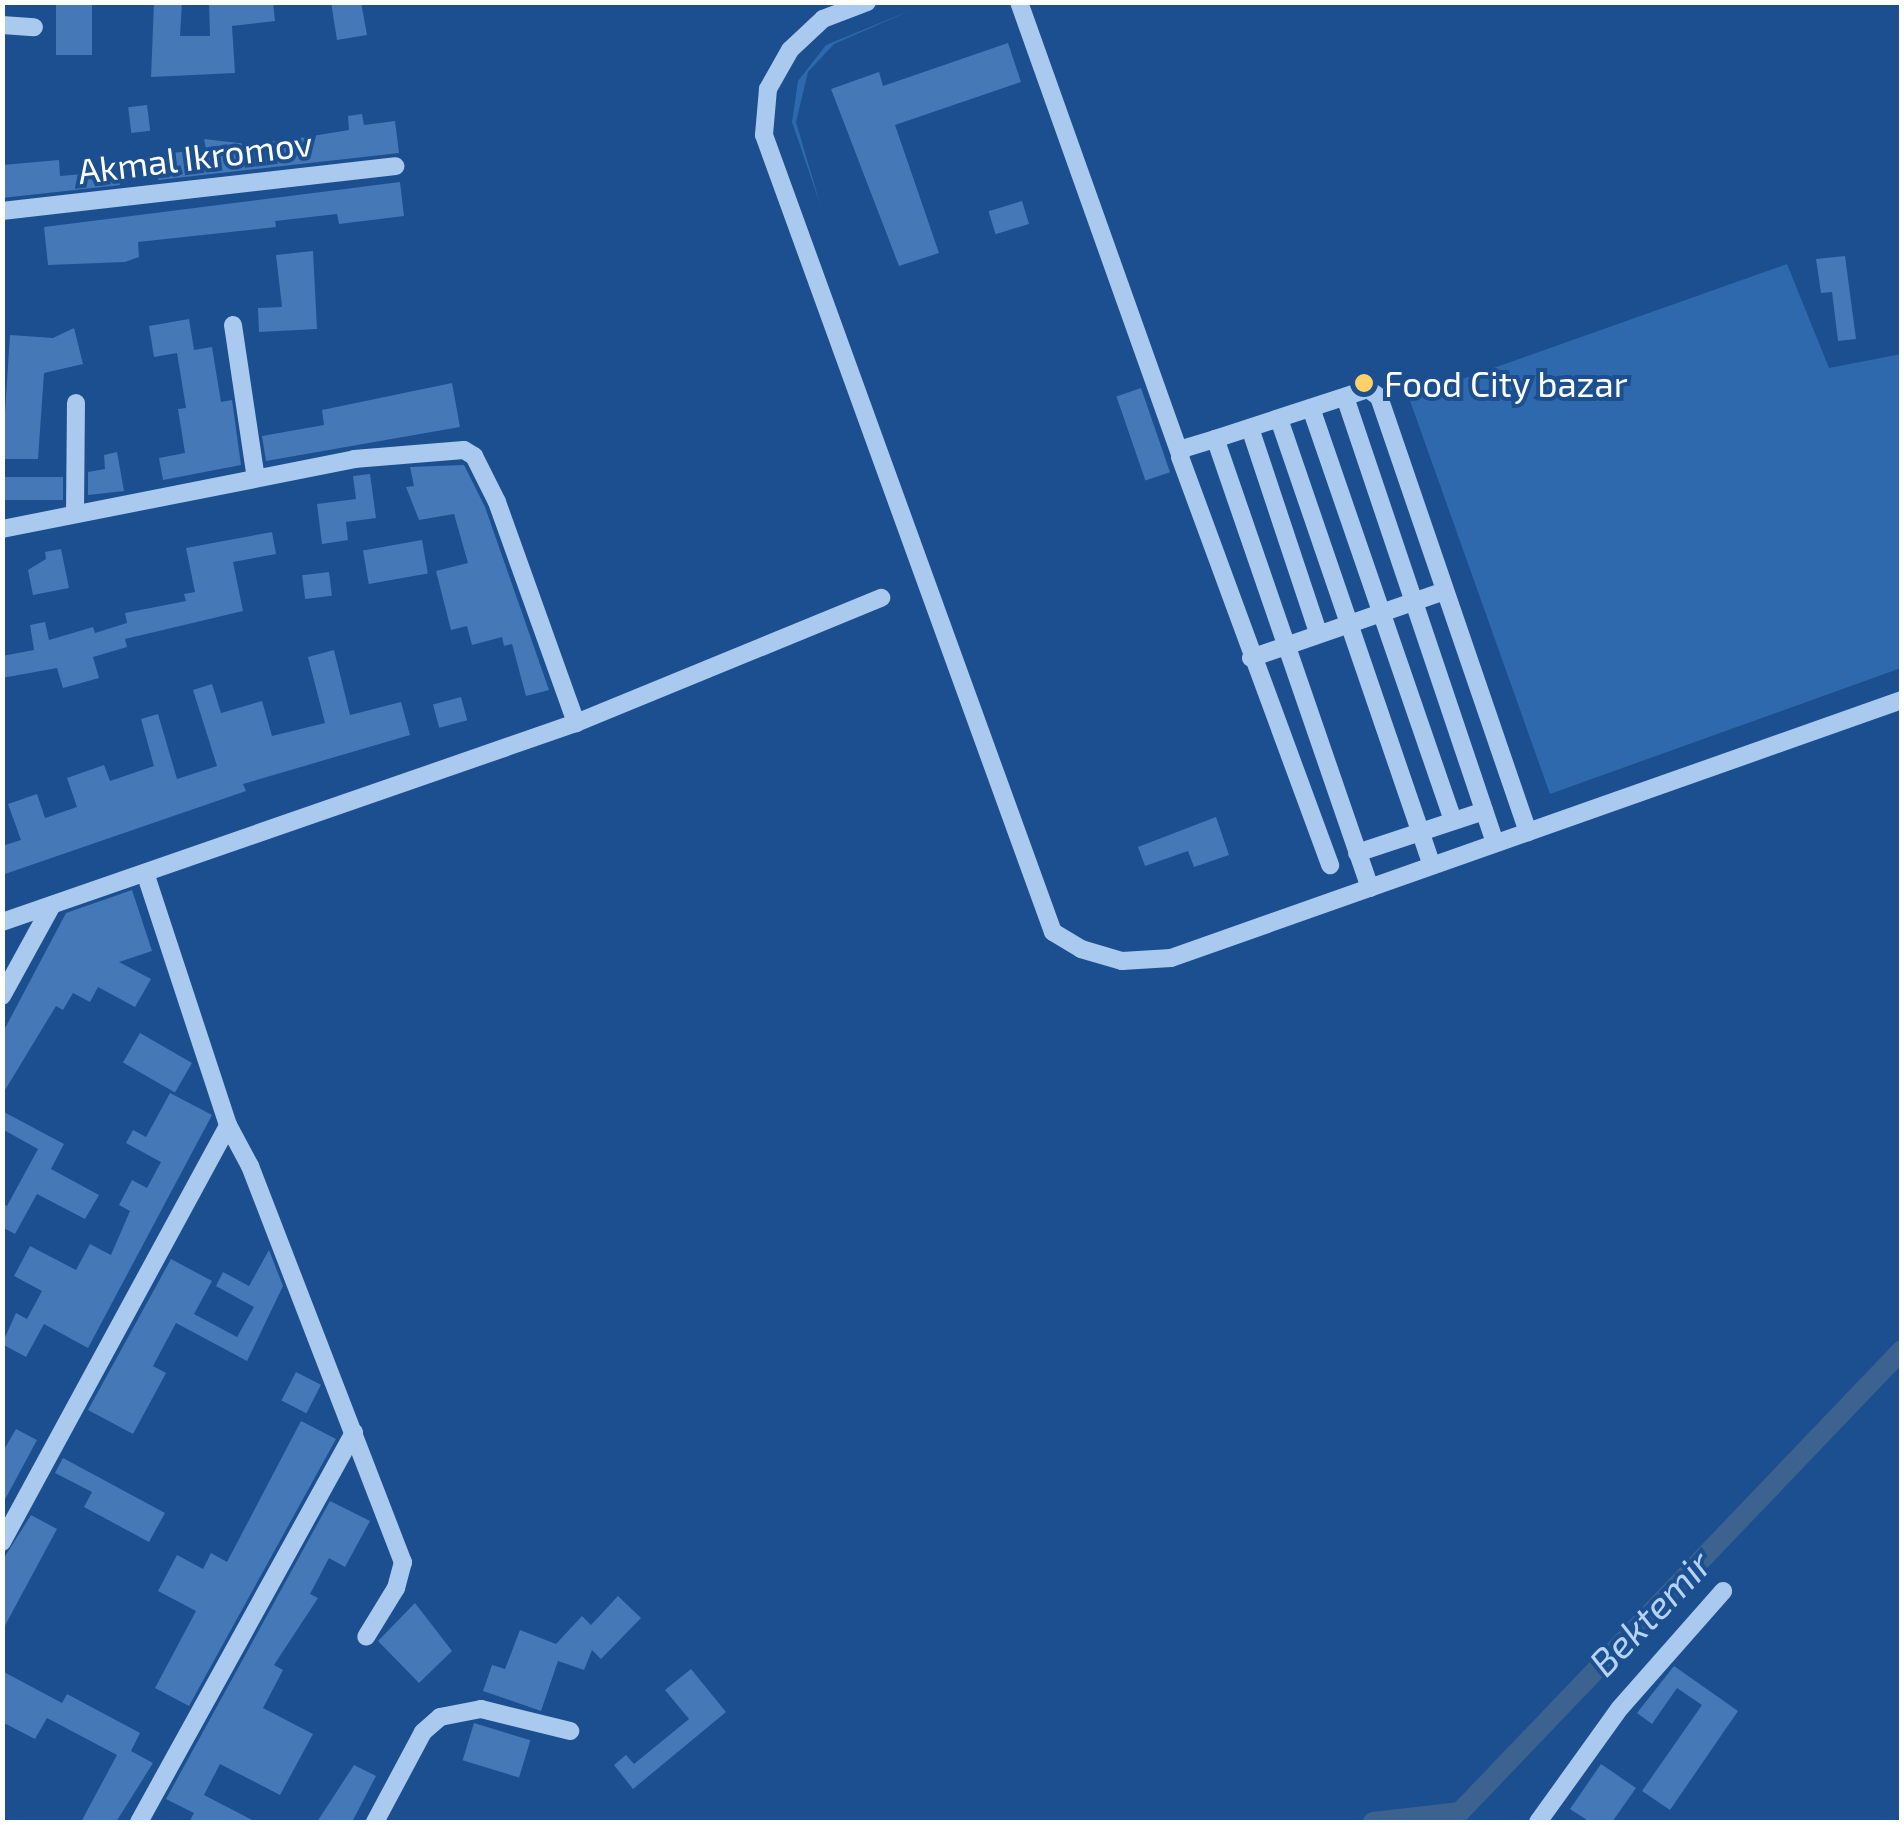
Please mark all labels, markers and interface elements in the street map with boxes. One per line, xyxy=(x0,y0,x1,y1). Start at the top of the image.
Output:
street label: Akmal Ikromov xyxy=(75,121,315,191)
place label: Food City bazar xyxy=(1384,362,1628,404)
marker: Food City bazar xyxy=(1353,372,1375,394)
water label: Bektemir xyxy=(1579,1541,1721,1685)

